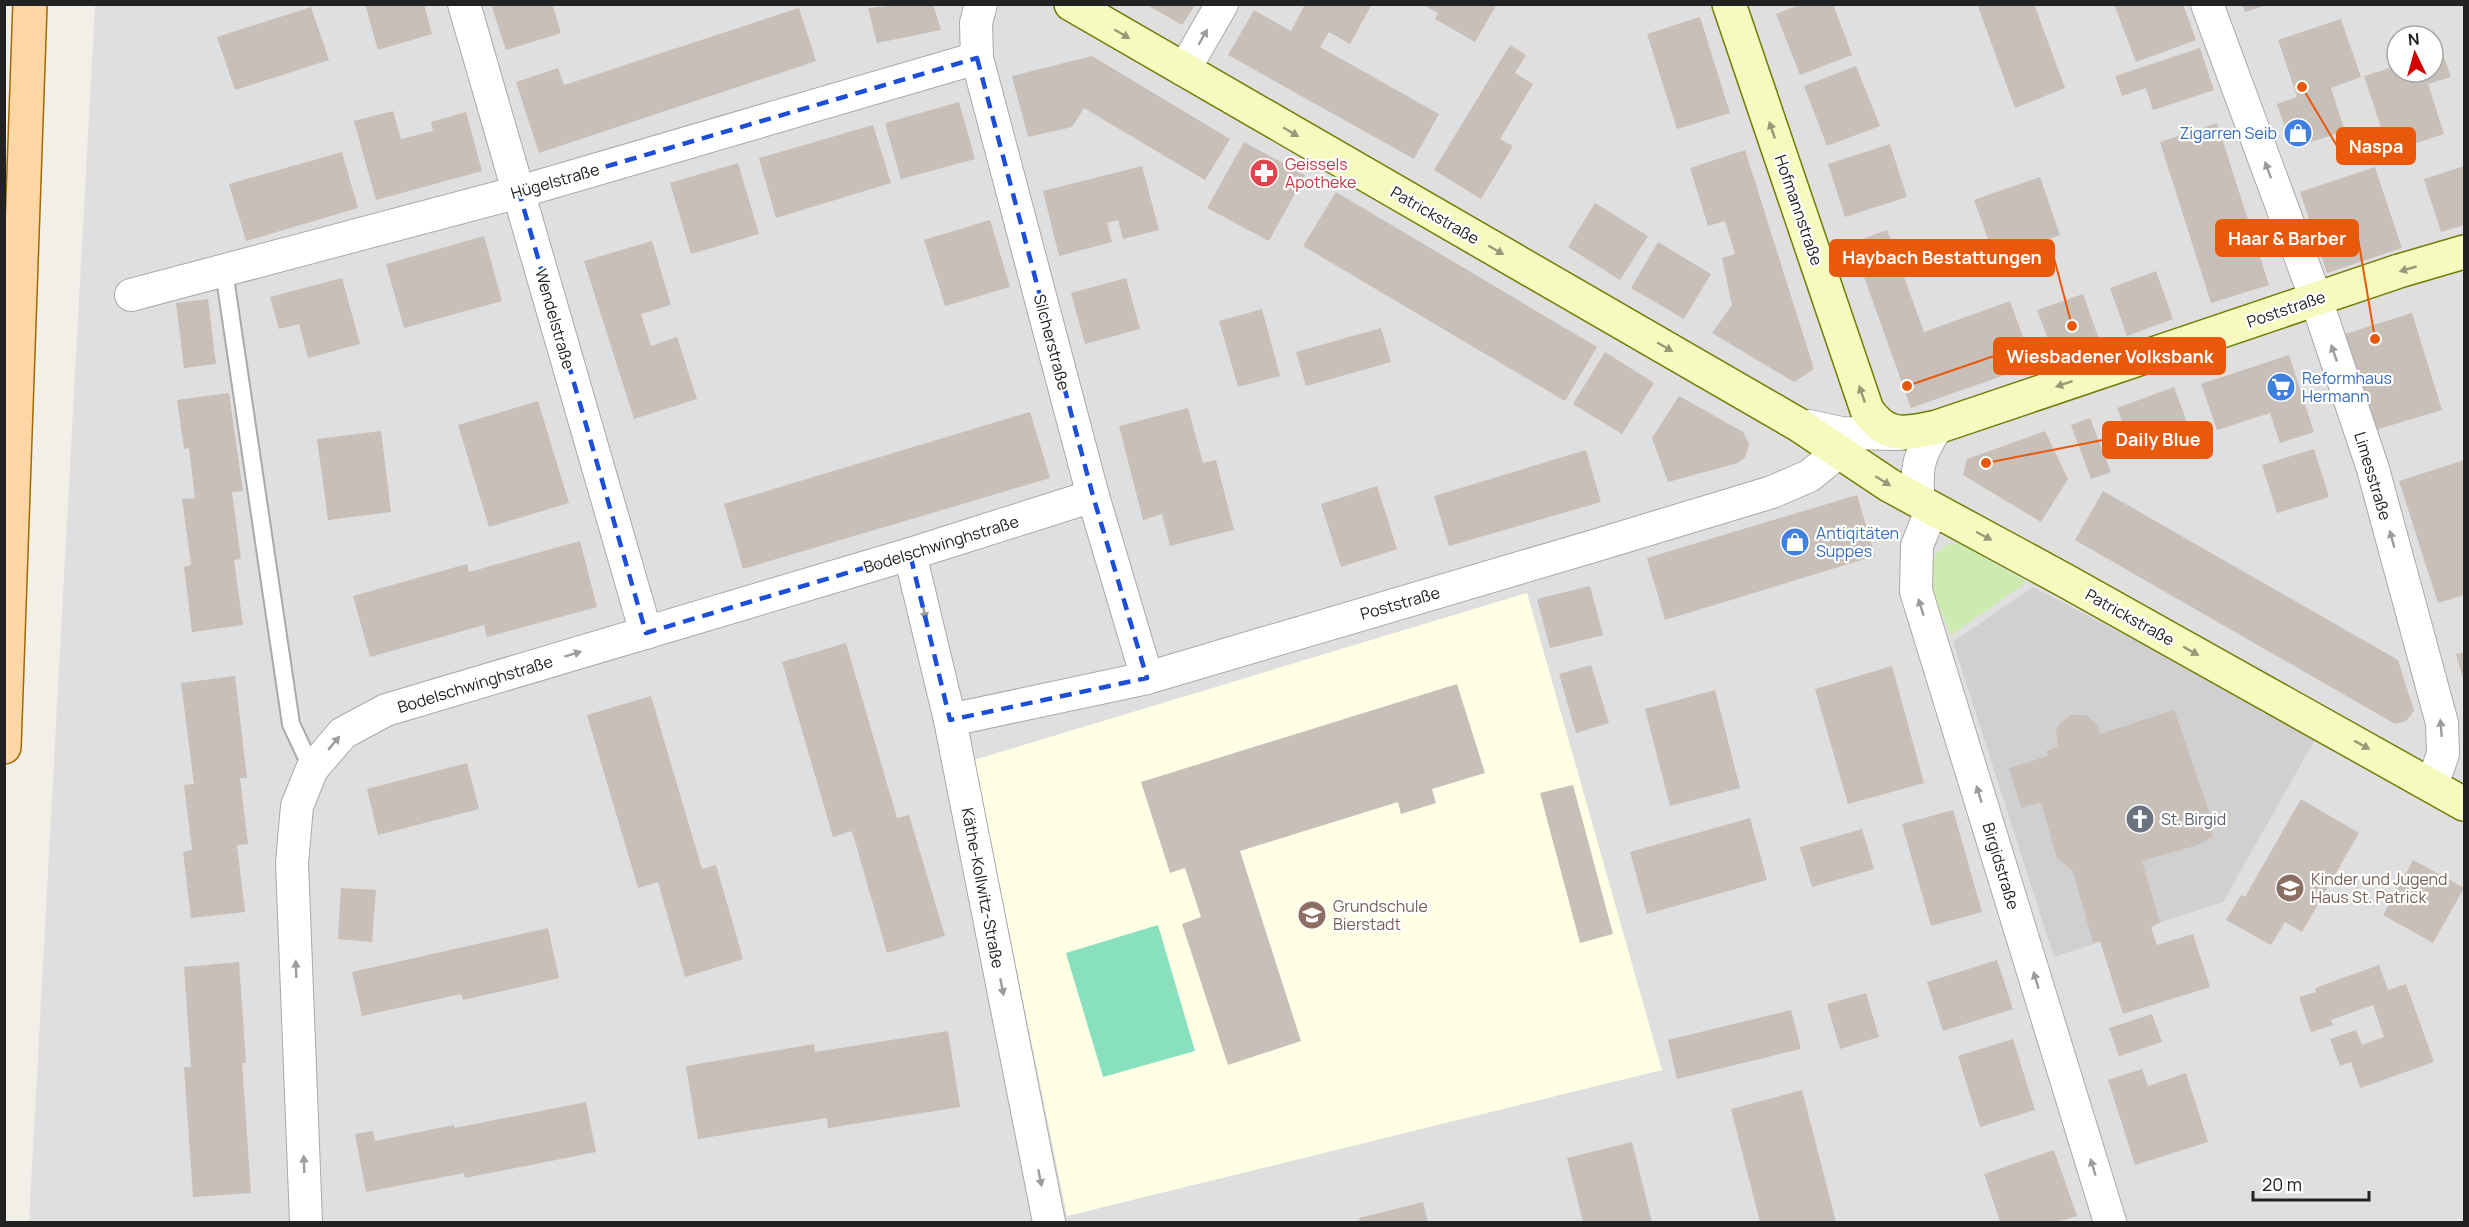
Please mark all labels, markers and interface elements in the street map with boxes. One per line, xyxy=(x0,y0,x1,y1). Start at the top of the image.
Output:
north arrow xyxy=(2385,24,2445,84)
one-way arrow xyxy=(1198,28,1208,45)
text: N xyxy=(2407,28,2420,51)
one-way arrow xyxy=(1114,29,1131,39)
shop icon: Zigarren Seib xyxy=(2282,117,2314,149)
one-way arrow xyxy=(1767,121,1776,139)
place label: Zigarren Seib xyxy=(2179,122,2277,144)
one-way arrow xyxy=(1283,126,1299,137)
callout: Naspa xyxy=(2337,128,2415,164)
text: Naspa xyxy=(2349,134,2403,158)
street label: Hofmannstraße xyxy=(1770,152,1828,268)
place label: Geissels Apotheke xyxy=(1285,153,1356,193)
pharmacy icon: Geissels Apotheke xyxy=(1248,157,1280,189)
street label: Hügelstraße xyxy=(508,158,602,204)
one-way arrow xyxy=(2262,161,2272,179)
street label: Patrickstraße xyxy=(1387,181,1483,249)
callout: Haar & Barber xyxy=(2216,220,2358,256)
text: Haar & Barber xyxy=(2228,226,2346,250)
callout: Haybach Bestattungen xyxy=(1830,240,2054,276)
one-way arrow xyxy=(1488,245,1505,255)
text: Haybach Bestattungen xyxy=(1842,245,2042,269)
one-way arrow xyxy=(2399,265,2417,274)
street label: Wendelstraße xyxy=(530,266,580,372)
street label: Poststraße xyxy=(2244,285,2328,333)
street label: Silcherstraße xyxy=(1029,292,1075,392)
callout: Wiesbadener Volksbank xyxy=(1994,338,2225,374)
one-way arrow xyxy=(1657,342,1674,352)
text: Wiesbadener Volksbank xyxy=(2007,344,2215,368)
one-way arrow xyxy=(2329,344,2338,362)
place label: Reformhaus Hermann xyxy=(2302,367,2392,407)
supermarket icon: Reformhaus Hermann xyxy=(2265,371,2297,403)
one-way arrow xyxy=(2055,379,2073,389)
one-way arrow xyxy=(1857,385,1866,403)
callout: Daily Blue xyxy=(2103,422,2212,458)
text: Daily Blue xyxy=(2115,427,2201,451)
street label: Limesstraße xyxy=(2349,429,2397,523)
one-way arrow xyxy=(1875,475,1891,486)
street label: Bodelschwinghstraße xyxy=(861,510,1021,578)
place label: Antiqitäten Suppes xyxy=(1816,522,1899,562)
shop icon: Antiqitäten Suppes xyxy=(1779,526,1811,558)
one-way arrow xyxy=(2387,530,2396,548)
one-way arrow xyxy=(1975,531,1992,541)
street label: Poststraße xyxy=(1358,581,1442,625)
street label: Patrickstraße xyxy=(2081,583,2179,651)
one-way arrow xyxy=(1916,598,1925,616)
one-way arrow xyxy=(919,602,929,620)
one-way arrow xyxy=(2183,645,2199,656)
one-way arrow xyxy=(564,649,582,658)
street label: Bodelschwinghstraße xyxy=(395,650,555,718)
one-way arrow xyxy=(2436,718,2446,737)
one-way arrow xyxy=(327,736,340,751)
one-way arrow xyxy=(2353,740,2370,750)
one-way arrow xyxy=(1974,784,1983,802)
church icon: St. Birgid xyxy=(2124,803,2156,835)
street label: Käthe-Kollwitz-Straße xyxy=(957,806,1009,970)
place label: St. Birgid xyxy=(2161,808,2226,830)
street label: Birgidstraße xyxy=(1977,820,2025,912)
place label: Kinder und Jugend Haus St. Patrick xyxy=(2311,868,2448,908)
school or university icon: Kinder und Jugend Haus St. Patrick xyxy=(2274,872,2306,904)
place label: Grundschule Bierstadt xyxy=(1333,895,1428,935)
school or university icon: Grundschule Bierstadt xyxy=(1296,899,1328,931)
one-way arrow xyxy=(291,960,301,979)
one-way arrow xyxy=(2031,971,2040,989)
one-way arrow xyxy=(998,978,1007,997)
one-way arrow xyxy=(299,1155,309,1174)
one-way arrow xyxy=(2088,1158,2097,1176)
scale bar xyxy=(2253,1164,2368,1202)
one-way arrow xyxy=(1036,1169,1045,1188)
text: 20 m xyxy=(2262,1172,2302,1196)

